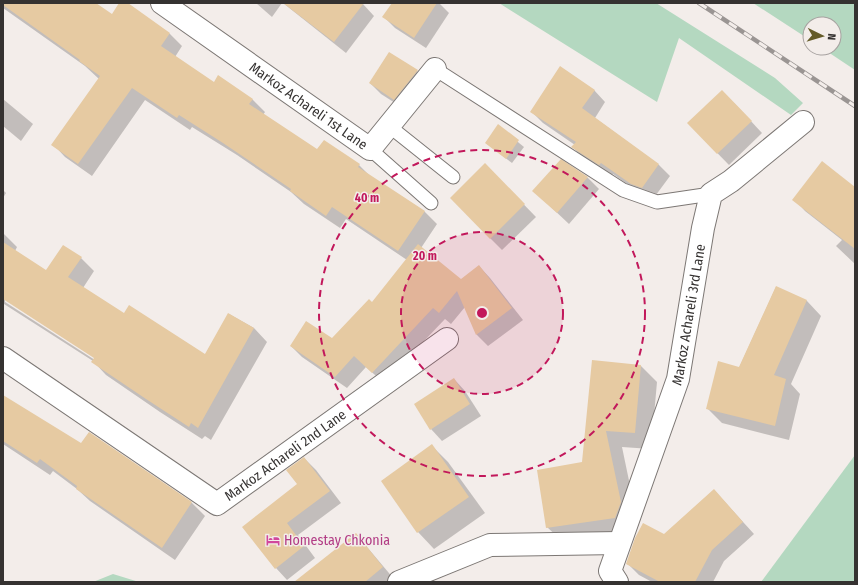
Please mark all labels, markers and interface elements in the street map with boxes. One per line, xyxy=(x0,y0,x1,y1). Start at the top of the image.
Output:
north arrow xyxy=(802,16,842,56)
text: N xyxy=(825,33,838,41)
street label: Markoz Achareli 1st Lane xyxy=(246,59,371,153)
text: 40 m xyxy=(355,191,379,205)
street label: Markoz Achareli 3rd Lane xyxy=(668,243,709,388)
text: 20 m xyxy=(412,249,437,263)
centre of rings xyxy=(475,306,489,320)
street label: Markoz Achareli 2nd Lane xyxy=(221,406,349,504)
hotel icon: Homestay Chkonia xyxy=(265,532,281,548)
place label: Homestay Chkonia xyxy=(284,532,390,549)

